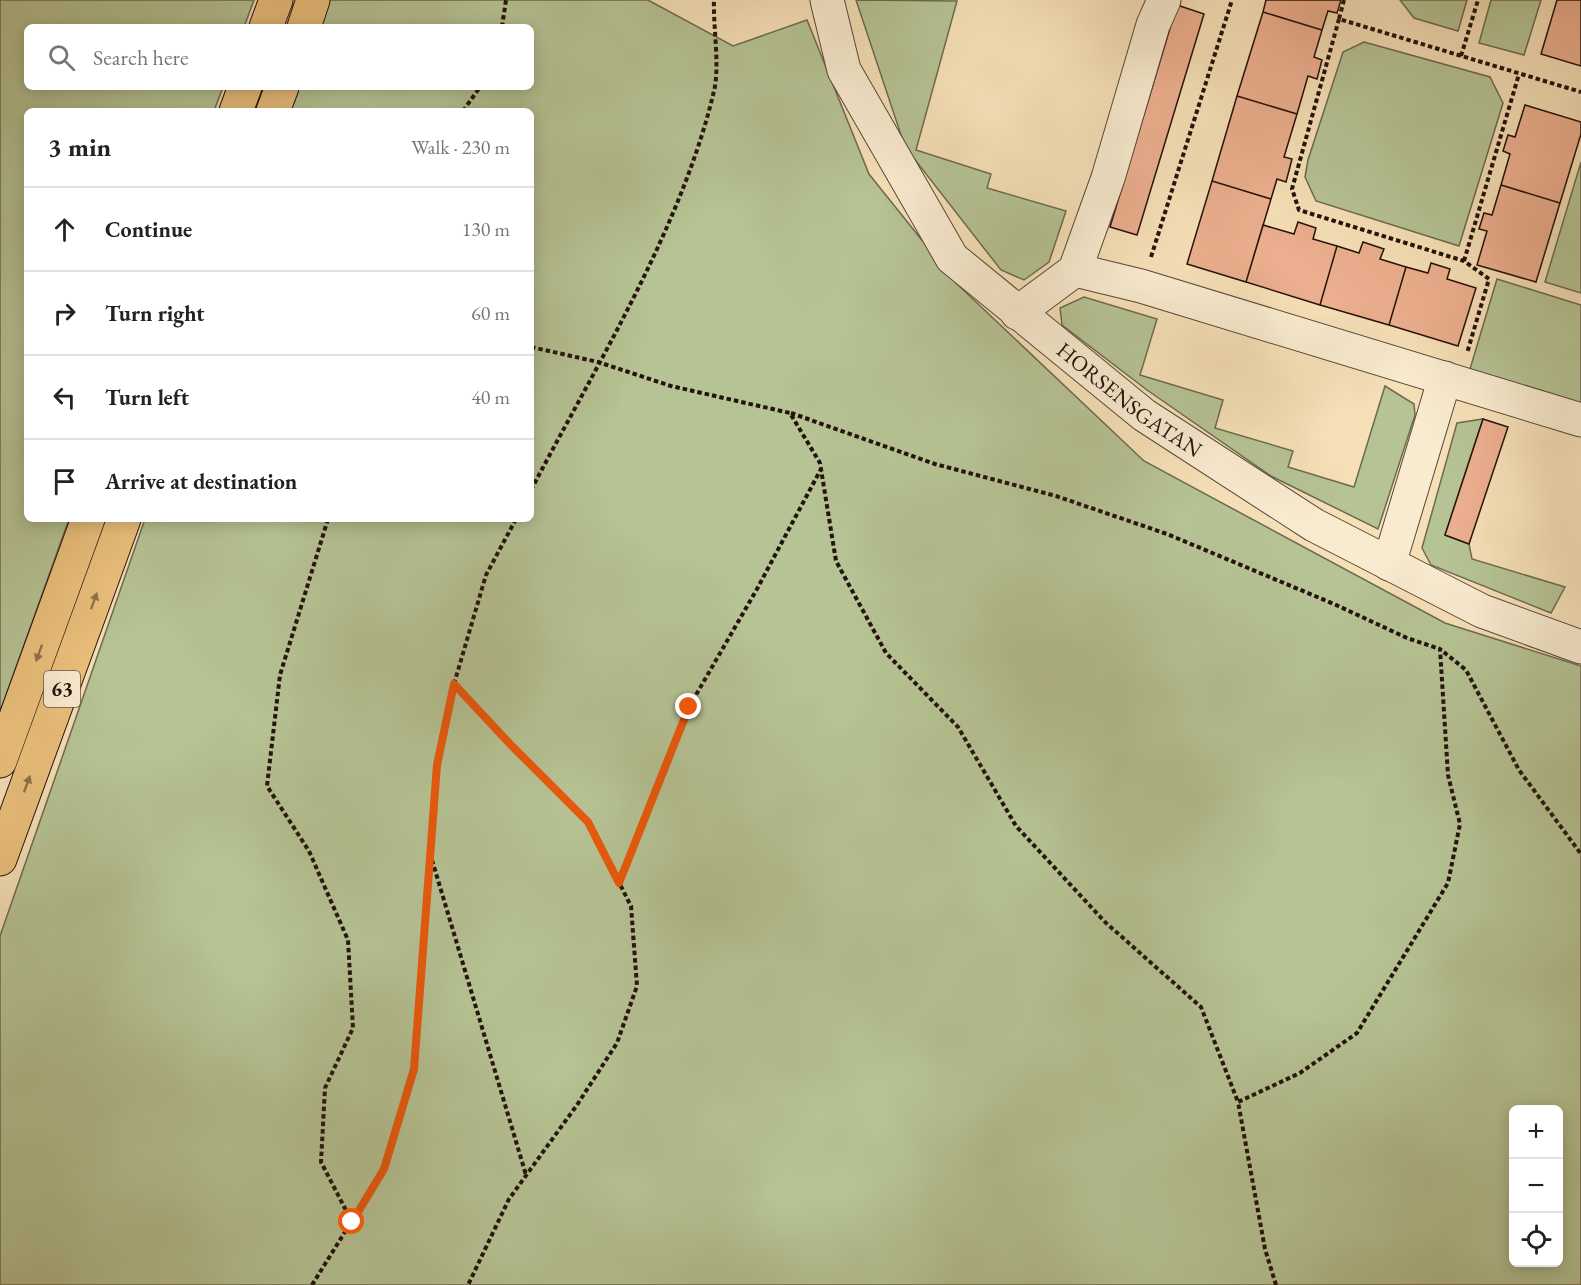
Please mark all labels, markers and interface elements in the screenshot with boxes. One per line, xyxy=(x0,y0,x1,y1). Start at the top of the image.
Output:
search box xyxy=(24,24,534,90)
icon: search xyxy=(45,41,78,74)
text: Search here xyxy=(93,43,188,72)
text: 3 min xyxy=(48,130,111,164)
text: Walk · 230 m xyxy=(411,134,510,160)
icon: ahead xyxy=(48,213,81,246)
text: Continue xyxy=(105,215,192,244)
text: 130 m xyxy=(462,216,510,242)
icon: right xyxy=(48,297,81,330)
text: Turn right xyxy=(105,299,204,328)
text: 60 m xyxy=(471,300,510,326)
street label: HORSENSGATAN xyxy=(1050,335,1208,464)
icon: left xyxy=(48,381,81,414)
text: Turn left xyxy=(105,383,189,412)
text: 40 m xyxy=(471,384,510,410)
icon: arrive xyxy=(48,465,81,498)
text: Arrive at destination xyxy=(105,467,297,496)
one-way arrow xyxy=(90,592,100,610)
one-way arrow xyxy=(34,644,44,662)
road number: 63 xyxy=(44,671,80,707)
route end xyxy=(675,693,701,719)
one-way arrow xyxy=(23,775,33,793)
map controls xyxy=(1509,1105,1563,1267)
button: + xyxy=(1509,1105,1563,1159)
button: − xyxy=(1509,1159,1563,1213)
route start xyxy=(338,1208,364,1234)
button: locate xyxy=(1509,1213,1563,1267)

